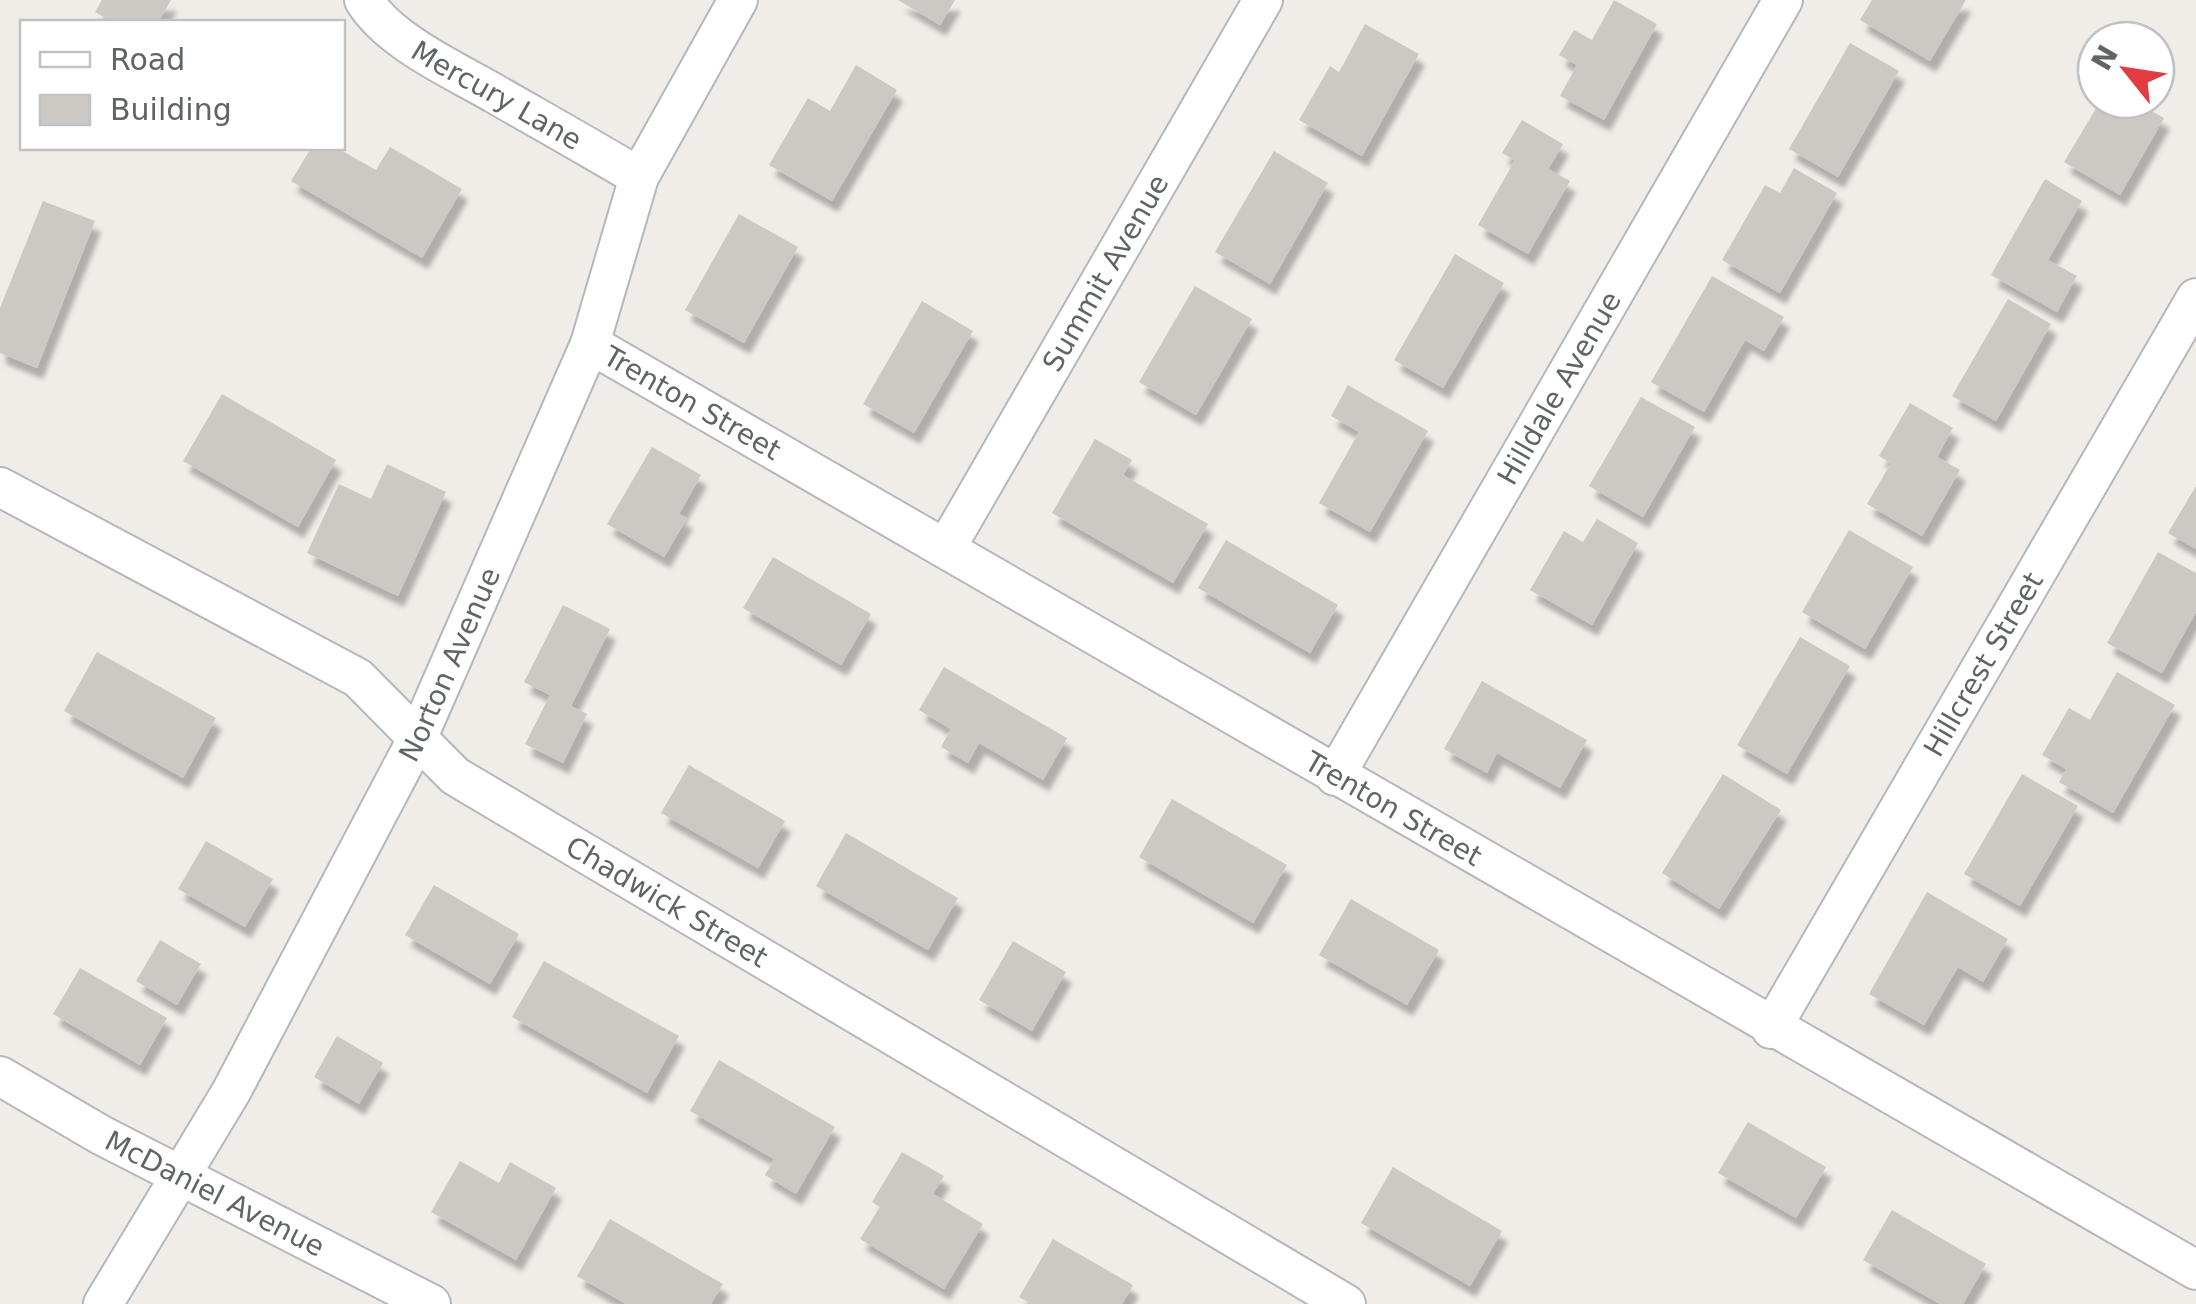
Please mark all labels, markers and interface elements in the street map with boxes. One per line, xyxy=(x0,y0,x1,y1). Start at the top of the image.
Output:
legend xyxy=(20,20,345,150)
north arrow xyxy=(2076,20,2176,120)
street label: Mercury Lane xyxy=(405,34,587,157)
text: N xyxy=(2085,39,2125,76)
text: Road xyxy=(110,42,185,77)
text: Building xyxy=(110,92,232,127)
street label: Summit Avenue xyxy=(1036,169,1175,377)
street label: Hilldale Avenue xyxy=(1491,286,1628,491)
street label: Trenton Street xyxy=(597,339,786,467)
street label: Norton Avenue xyxy=(392,563,507,767)
street label: Hillcrest Street xyxy=(1917,566,2050,762)
street label: Trenton Street xyxy=(1298,744,1487,873)
street label: Chadwick Street xyxy=(560,830,773,974)
street label: McDaniel Avenue xyxy=(100,1124,330,1264)

